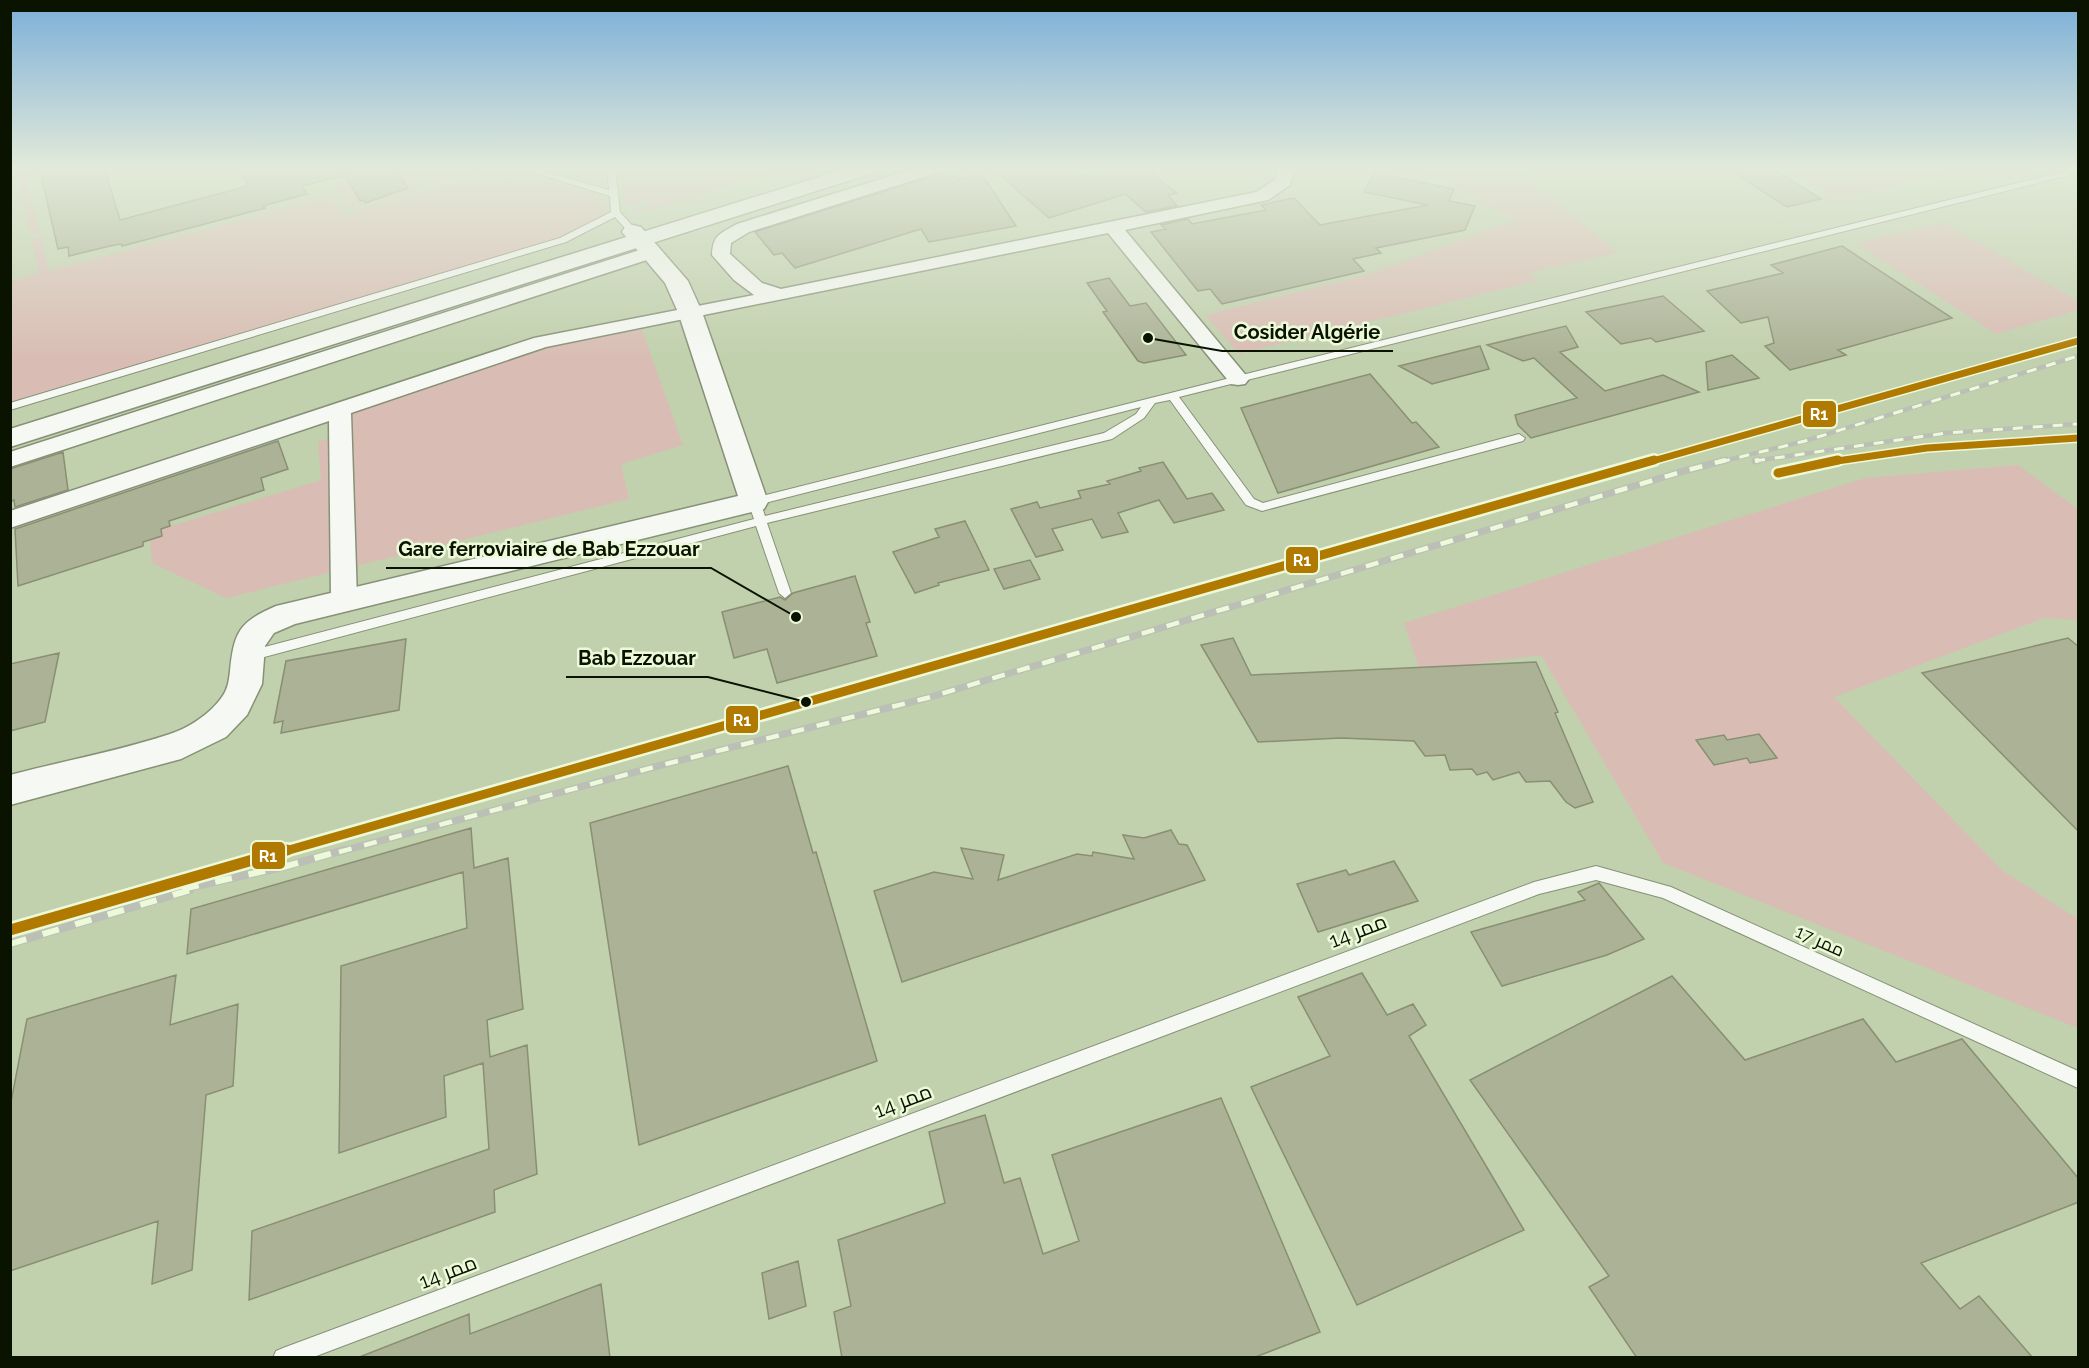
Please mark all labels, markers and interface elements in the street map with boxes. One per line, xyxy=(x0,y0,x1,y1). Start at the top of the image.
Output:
callout: Cosider Algérie xyxy=(1222,313,1393,351)
text: Cosider Algérie xyxy=(1234,320,1380,344)
line badge: R1 xyxy=(1802,400,1837,428)
text: R1 xyxy=(1810,405,1828,424)
callout: Gare ferroviaire de Bab Ezzouar xyxy=(386,530,711,568)
text: Gare ferroviaire de Bab Ezzouar xyxy=(398,537,700,561)
line badge: R1 xyxy=(1285,546,1319,574)
text: R1 xyxy=(1293,551,1311,570)
callout: Bab Ezzouar xyxy=(566,639,708,677)
text: Bab Ezzouar xyxy=(578,646,696,670)
line badge: R1 xyxy=(725,705,759,734)
text: R1 xyxy=(733,711,751,730)
line badge: R1 xyxy=(251,841,286,870)
text: R1 xyxy=(259,847,277,866)
street label: ممر 14 xyxy=(1325,908,1390,953)
street label: ممر 17 xyxy=(1792,921,1848,961)
street label: ممر 14 xyxy=(870,1078,935,1123)
street label: ممر 14 xyxy=(415,1249,480,1294)

